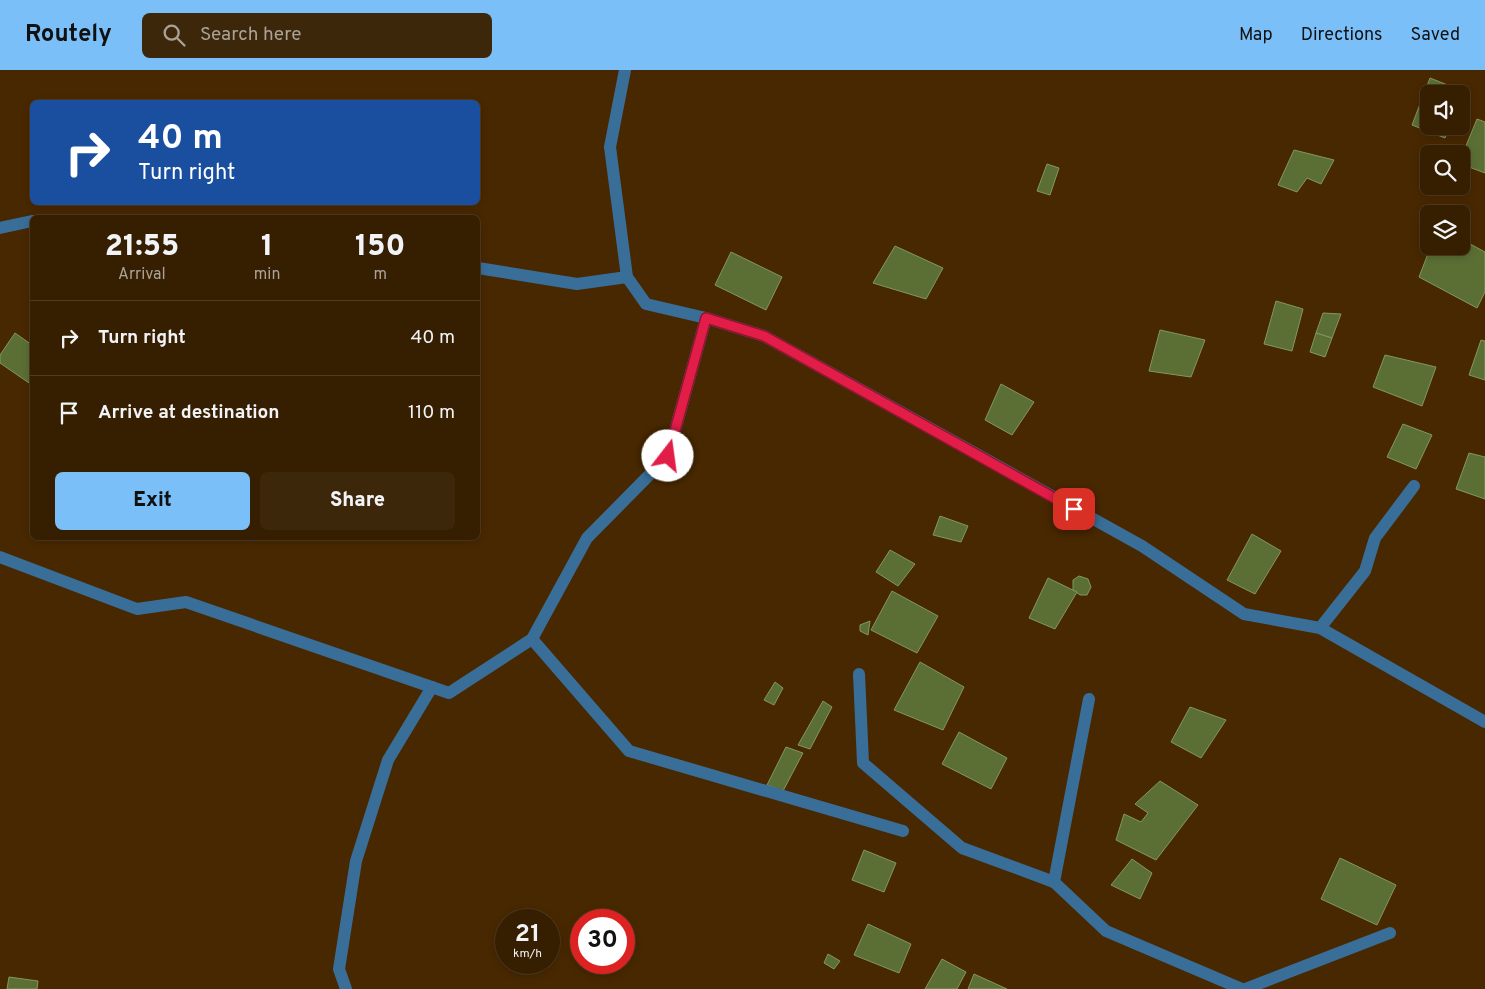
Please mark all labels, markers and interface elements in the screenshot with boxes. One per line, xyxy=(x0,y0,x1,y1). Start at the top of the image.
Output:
search box xyxy=(142,13,492,58)
text: Routely xyxy=(25,20,112,50)
icon: search xyxy=(160,21,188,49)
text: Search here xyxy=(200,23,301,47)
text: Map xyxy=(1239,24,1273,47)
text: Directions xyxy=(1301,24,1383,47)
text: Saved xyxy=(1411,24,1460,47)
map controls xyxy=(1420,85,1470,255)
button: sound xyxy=(1420,85,1470,135)
text: 40 m xyxy=(138,117,223,161)
icon: right xyxy=(55,120,120,185)
button: search xyxy=(1420,145,1470,195)
text: Turn right xyxy=(138,160,235,187)
button: layers xyxy=(1420,205,1470,255)
text: 21:55 xyxy=(105,229,179,266)
text: 1 xyxy=(261,229,273,266)
text: 150 xyxy=(355,229,405,266)
text: Arrival xyxy=(118,265,166,285)
text: min xyxy=(254,265,280,285)
text: m xyxy=(373,265,387,285)
icon: right xyxy=(55,324,83,352)
text: Turn right xyxy=(98,326,186,350)
text: 40 m xyxy=(410,326,455,350)
icon: arrive xyxy=(55,399,83,427)
text: Arrive at destination xyxy=(98,401,279,425)
text: 110 m xyxy=(408,401,455,425)
position arrow xyxy=(641,429,693,481)
button: Exit xyxy=(55,472,250,530)
button: Share xyxy=(260,472,455,530)
pin xyxy=(1053,488,1095,530)
icon: arrive xyxy=(1060,495,1088,523)
speed limit sign: 30 xyxy=(570,909,635,974)
text: 21 xyxy=(515,919,540,951)
text: km/h xyxy=(513,946,542,962)

